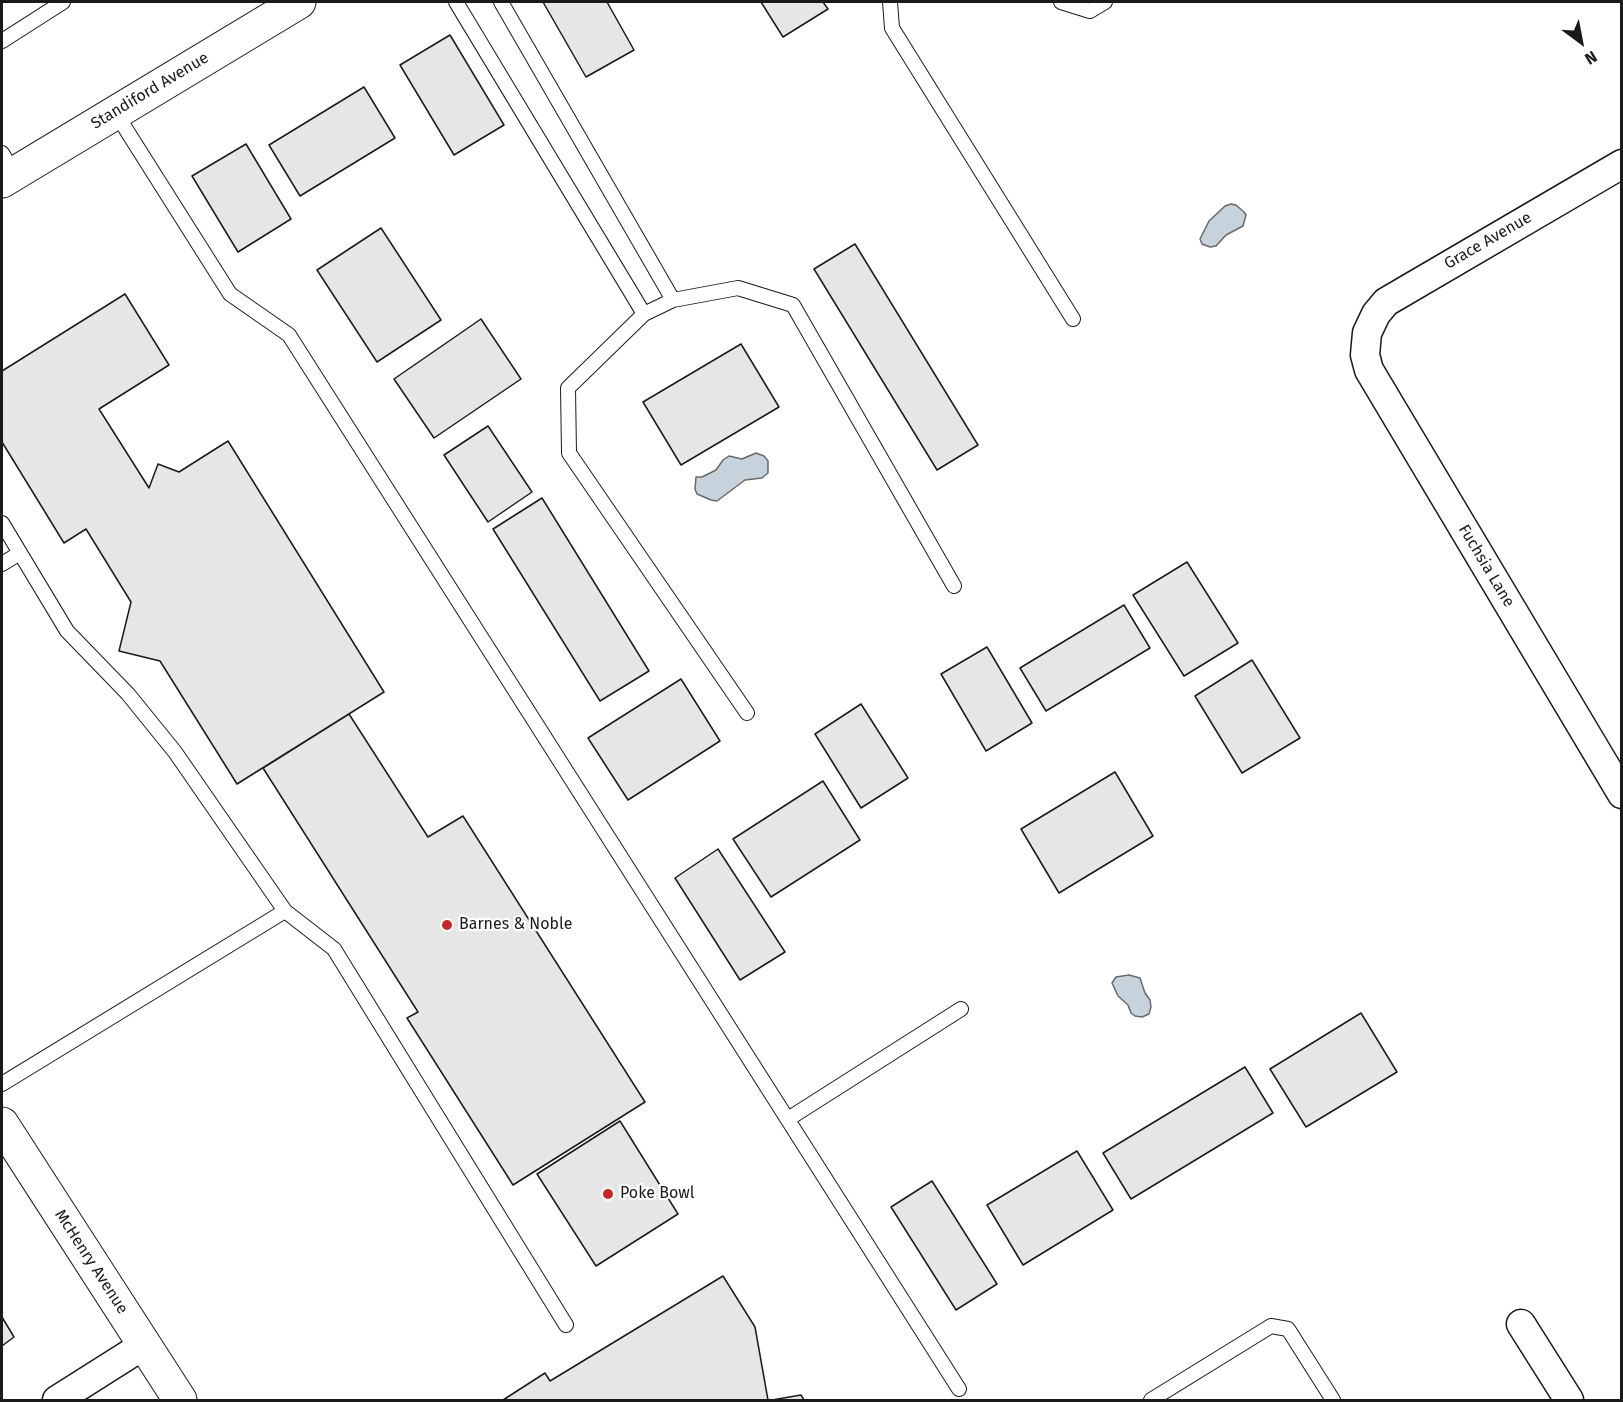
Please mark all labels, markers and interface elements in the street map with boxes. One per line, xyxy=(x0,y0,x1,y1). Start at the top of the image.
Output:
north arrow xyxy=(1551,12,1611,72)
text: N xyxy=(1581,47,1600,69)
street label: Standiford Avenue xyxy=(88,48,212,134)
street label: Grace Avenue xyxy=(1441,208,1535,274)
street label: Fuchsia Lane xyxy=(1454,521,1518,611)
place label: Barnes & Noble xyxy=(459,915,572,935)
marker: Barnes & Noble xyxy=(440,918,454,932)
place label: Poke Bowl xyxy=(620,1184,694,1204)
marker: Poke Bowl xyxy=(601,1187,615,1201)
street label: McHenry Avenue xyxy=(50,1206,132,1318)

